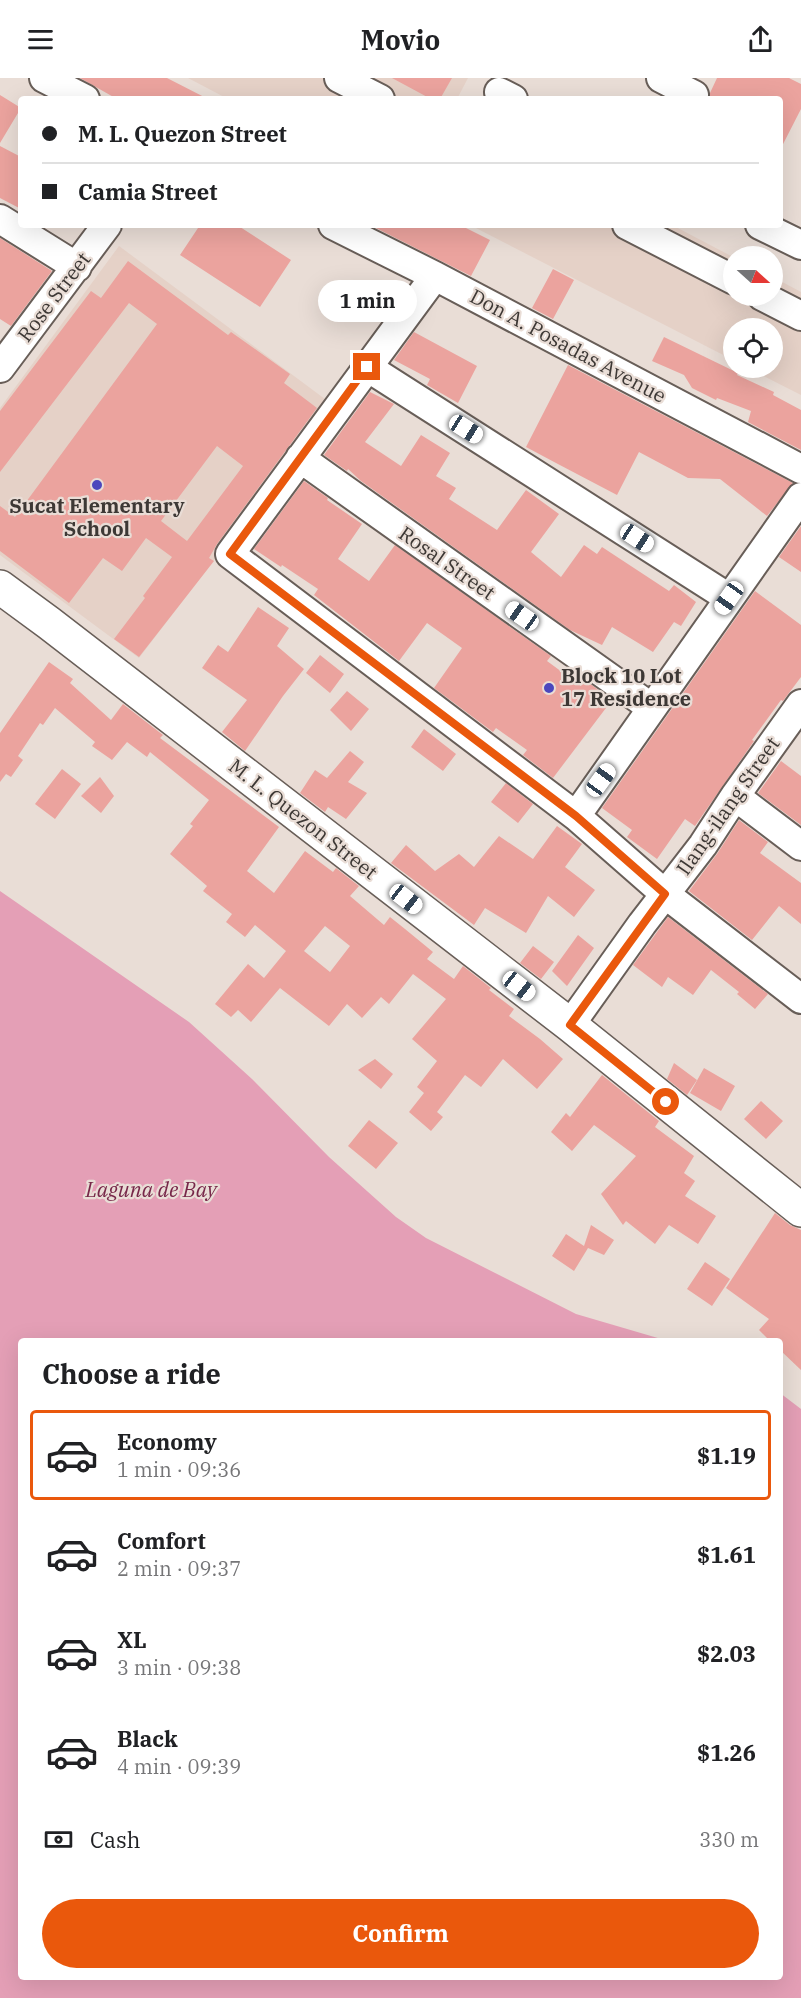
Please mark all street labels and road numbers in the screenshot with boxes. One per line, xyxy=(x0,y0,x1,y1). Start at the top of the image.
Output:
street label: Rose Street xyxy=(11,246,96,347)
street label: Don A. Posadas Avenue xyxy=(465,282,671,409)
street label: Rosal Street xyxy=(394,519,501,606)
street label: Ilang-ilang Street xyxy=(670,731,785,880)
street label: M. L. Quezon Street xyxy=(223,752,383,885)

